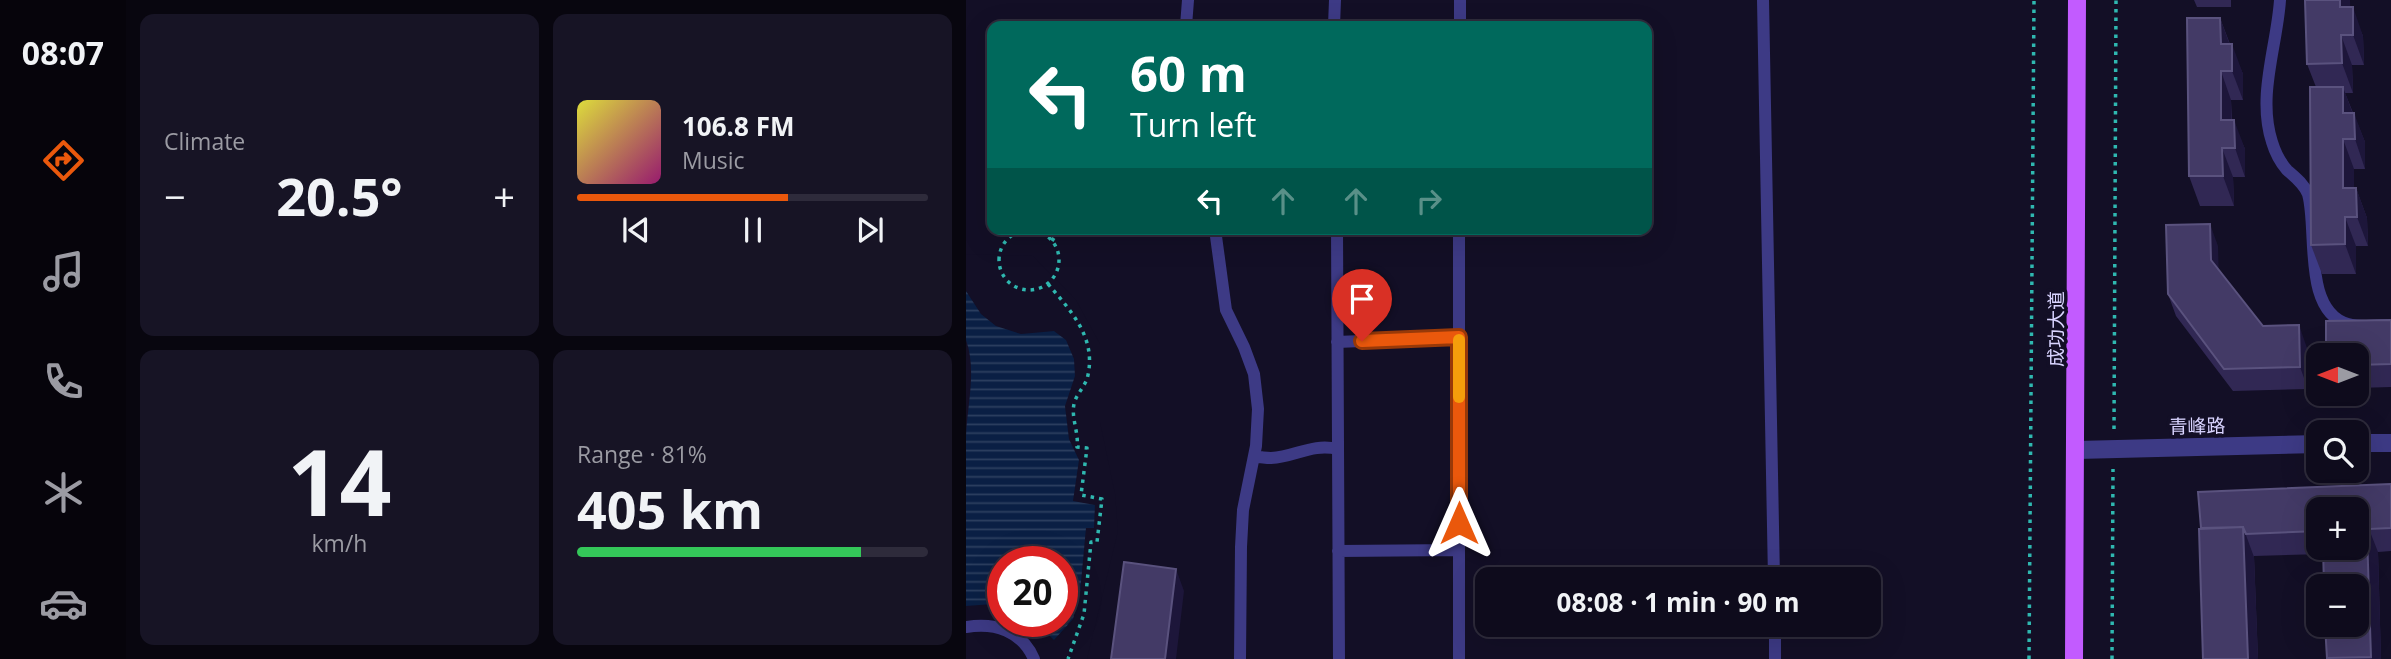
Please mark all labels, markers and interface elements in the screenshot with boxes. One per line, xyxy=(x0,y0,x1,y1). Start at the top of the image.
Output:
text: 08:07 xyxy=(22,31,104,74)
text: 60 m xyxy=(1130,40,1247,106)
icon: left xyxy=(1015,49,1106,140)
text: Turn left xyxy=(1130,103,1256,146)
text: 106.8 FM xyxy=(682,108,794,144)
text: Climate xyxy=(164,125,245,157)
icon: directions xyxy=(39,136,88,185)
text: Music xyxy=(682,144,745,176)
text: 20.5° xyxy=(276,160,403,231)
text: − xyxy=(164,170,186,222)
text: + xyxy=(493,170,515,222)
icon: left xyxy=(1191,182,1229,220)
icon: ahead xyxy=(1264,182,1302,220)
icon: ahead xyxy=(1337,182,1375,220)
icon: right xyxy=(1410,182,1448,220)
icon: previous xyxy=(617,211,655,249)
icon: pause xyxy=(734,211,772,249)
icon: next xyxy=(851,211,889,249)
icon: music xyxy=(39,247,88,296)
pin xyxy=(1332,269,1392,341)
icon: arrive xyxy=(1343,280,1381,318)
street label: 成功大道 xyxy=(2043,291,2069,367)
north arrow xyxy=(2306,343,2370,406)
map controls xyxy=(2306,343,2369,637)
icon: phone xyxy=(39,357,88,406)
street label: 青峰路 xyxy=(2168,413,2226,439)
text: 14 xyxy=(287,419,392,543)
button: search xyxy=(2306,420,2369,483)
text: Range · 81% xyxy=(577,438,707,470)
icon: climate xyxy=(39,468,88,517)
text: 405 km xyxy=(577,473,763,544)
position arrow xyxy=(1422,486,1496,560)
button: + xyxy=(2306,497,2369,560)
text: km/h xyxy=(312,527,367,559)
speed limit sign: 20 xyxy=(987,546,1078,637)
button: − xyxy=(2306,574,2369,637)
icon: car xyxy=(39,579,88,628)
text: 08:08 · 1 min · 90 m xyxy=(1557,584,1799,620)

